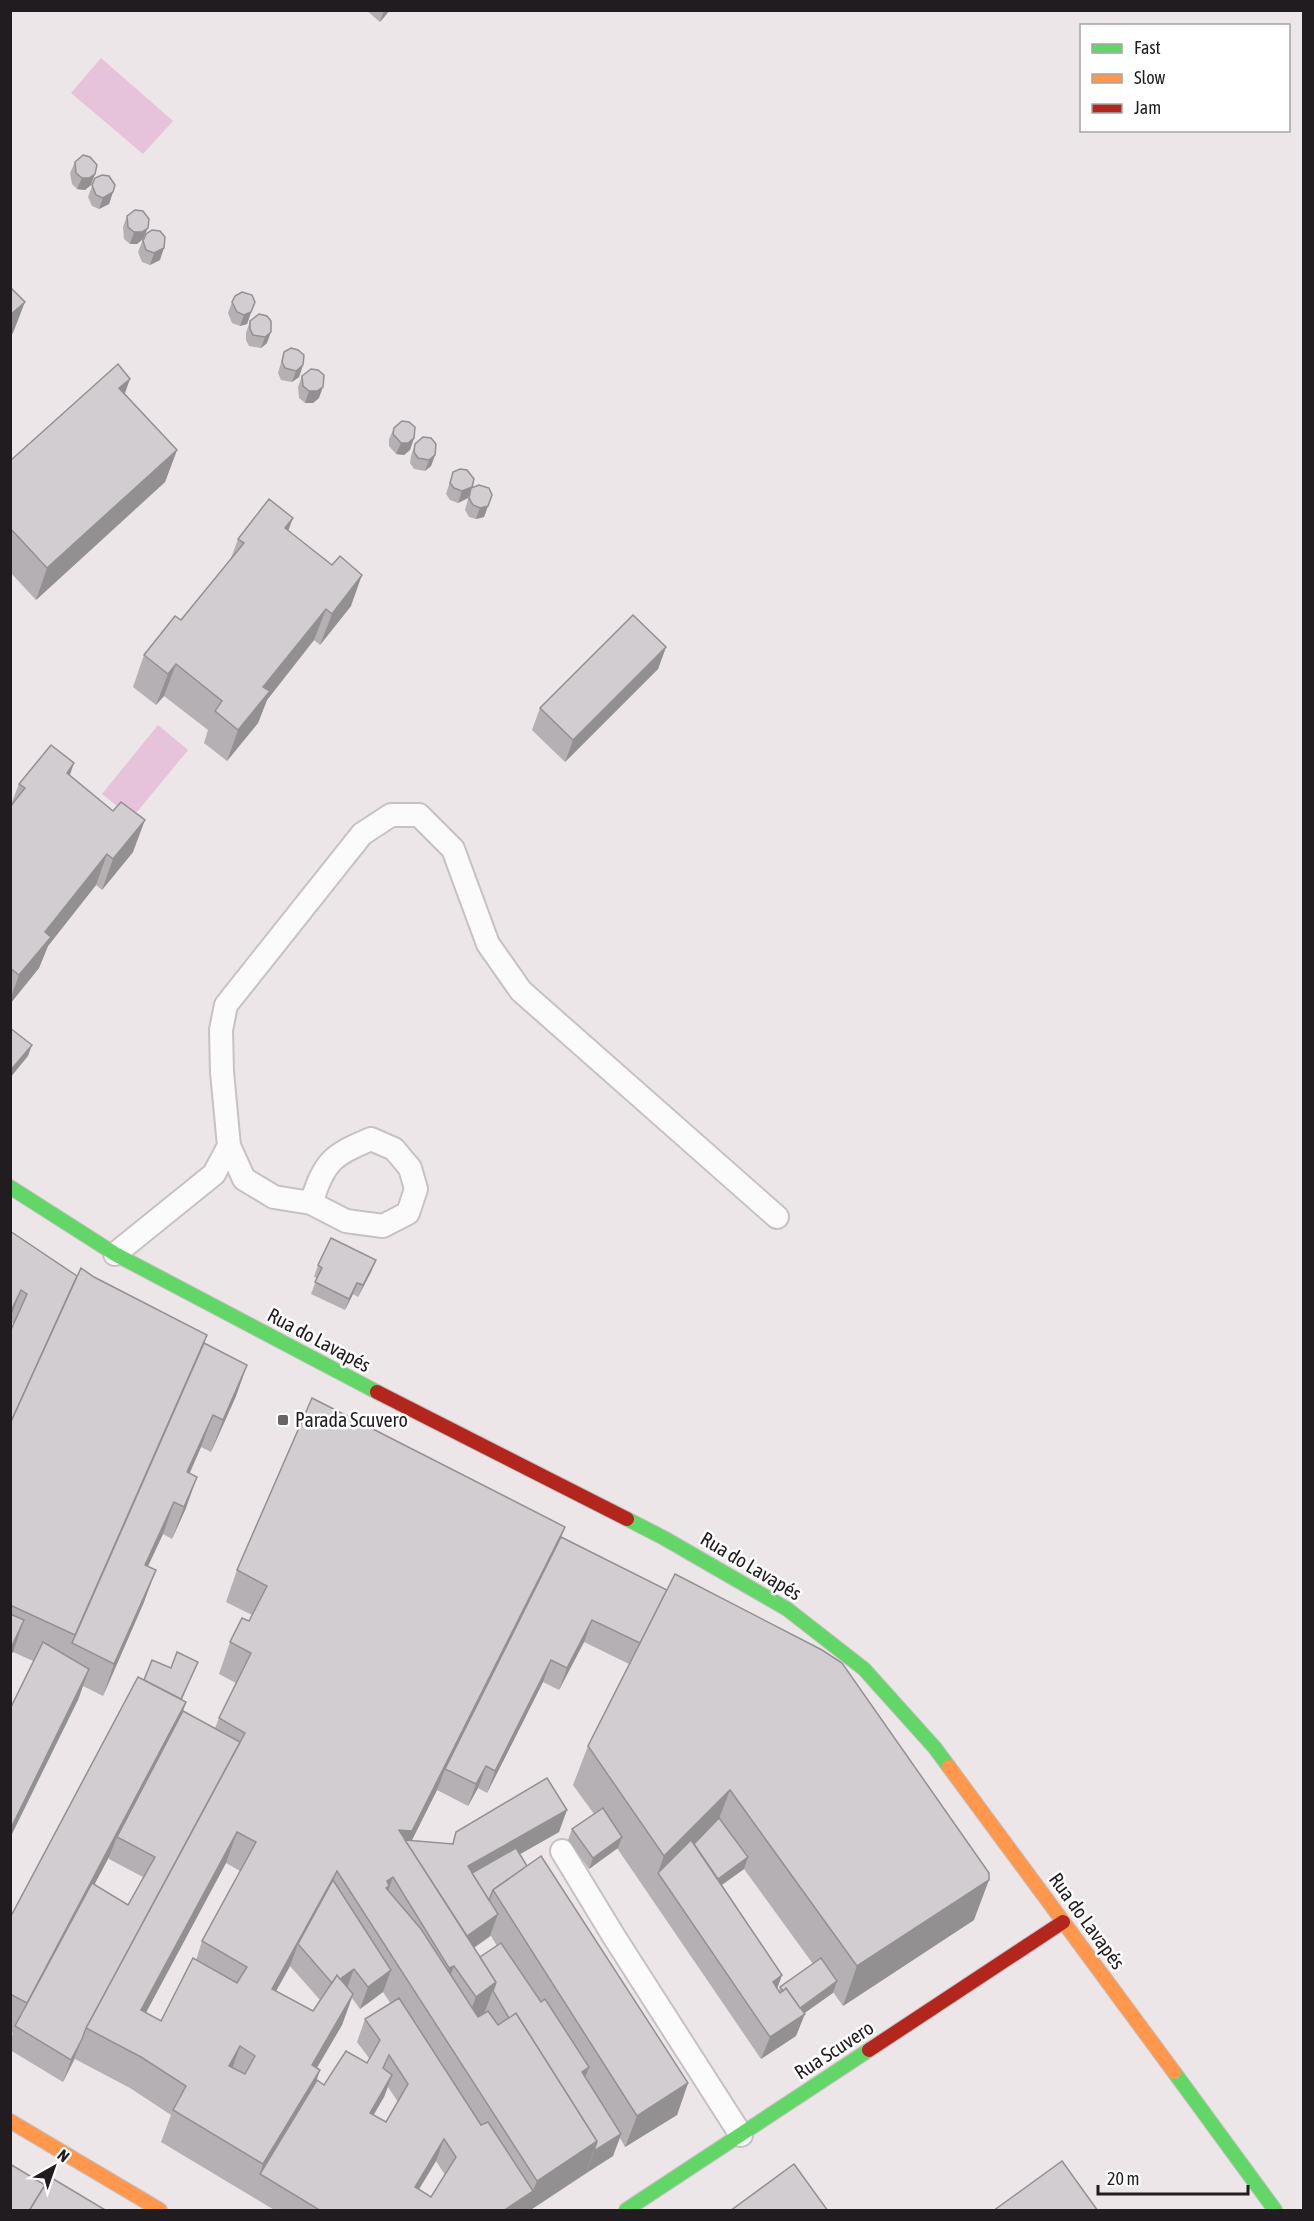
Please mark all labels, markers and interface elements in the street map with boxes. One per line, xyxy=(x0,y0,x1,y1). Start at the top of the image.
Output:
legend xyxy=(1080,24,1290,132)
text: Fast xyxy=(1134,37,1161,58)
text: Slow xyxy=(1134,67,1165,88)
text: Jam xyxy=(1134,97,1161,118)
street label: Rua do Lavapés xyxy=(264,1303,375,1376)
place label: Parada Scuvero xyxy=(295,1408,408,1431)
marker: Parada Scuvero xyxy=(276,1413,290,1427)
street label: Rua do Lavapés xyxy=(697,1527,806,1605)
street label: Rua do Lavapés xyxy=(1045,1868,1130,1973)
street label: Rua Scuvero xyxy=(790,2016,878,2084)
north arrow xyxy=(24,2137,84,2197)
text: N xyxy=(54,2146,73,2165)
scale bar xyxy=(1098,2158,1248,2196)
text: 20 m xyxy=(1107,2168,1139,2189)

